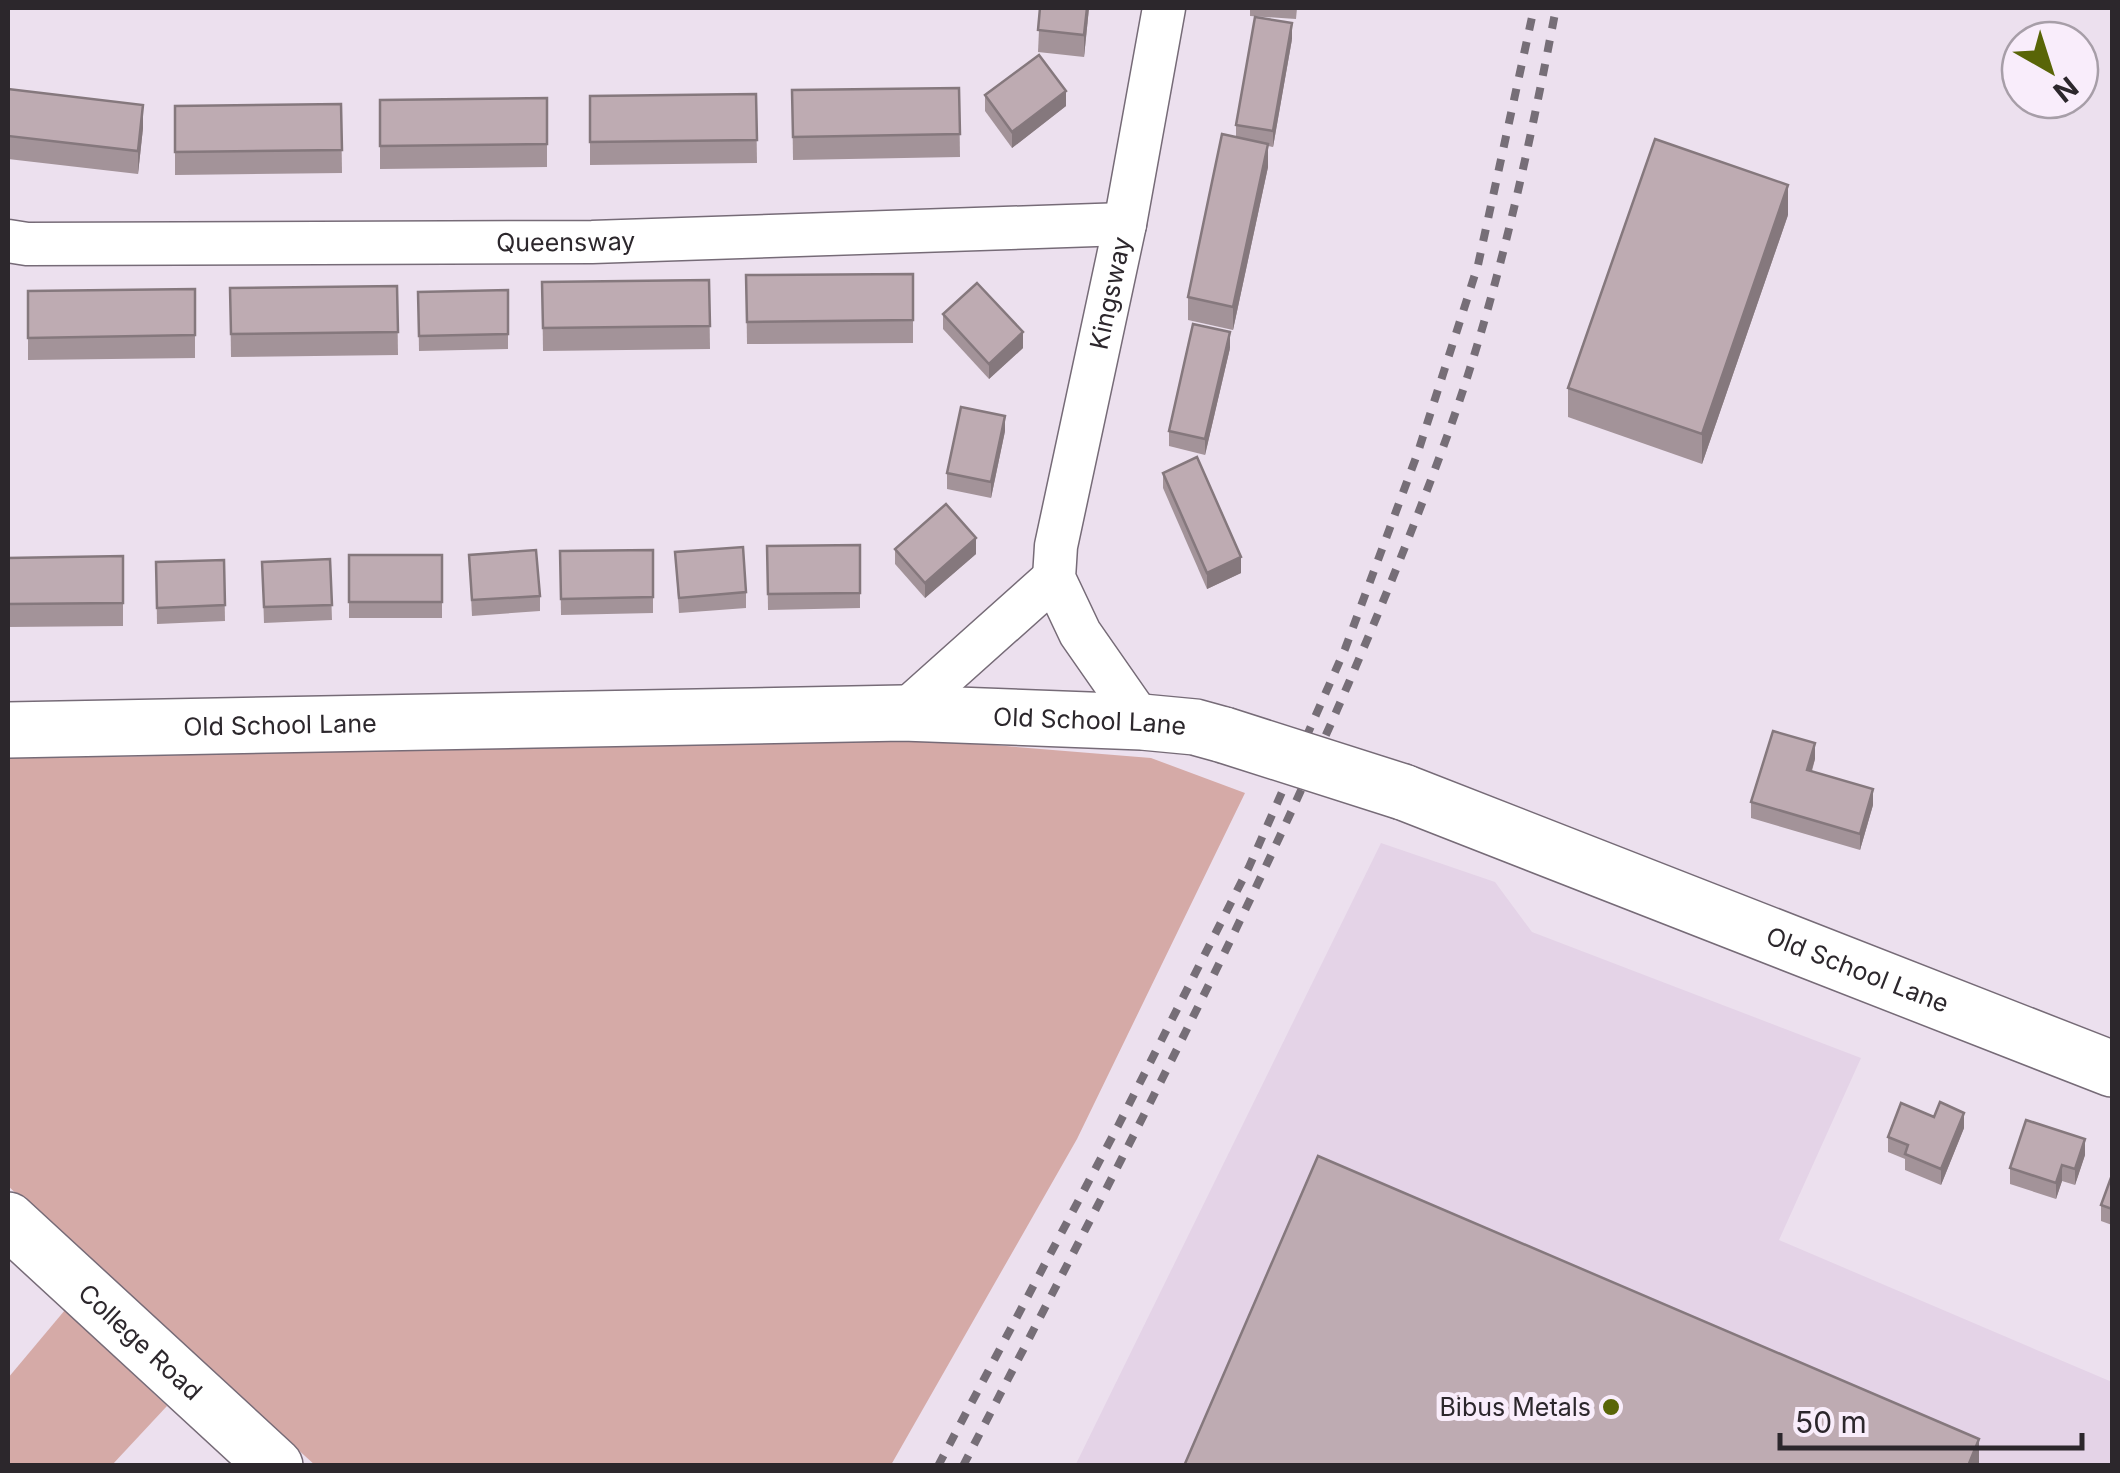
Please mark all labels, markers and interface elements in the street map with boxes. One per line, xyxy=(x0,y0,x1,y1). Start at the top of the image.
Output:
north arrow xyxy=(2000,20,2100,120)
text: N xyxy=(2047,70,2085,109)
street label: Queensway xyxy=(496,226,636,257)
street label: Kingsway xyxy=(1083,234,1137,352)
street label: Old School Lane xyxy=(993,701,1188,741)
street label: Old School Lane xyxy=(183,708,377,742)
street label: Old School Lane xyxy=(1762,920,1953,1019)
street label: College Road xyxy=(72,1278,208,1406)
scale bar xyxy=(1780,1388,2082,1450)
place label: Bibus Metals xyxy=(1440,1392,1591,1422)
marker: Bibus Metals xyxy=(1600,1396,1622,1418)
text: 50 m xyxy=(1795,1404,1867,1440)

